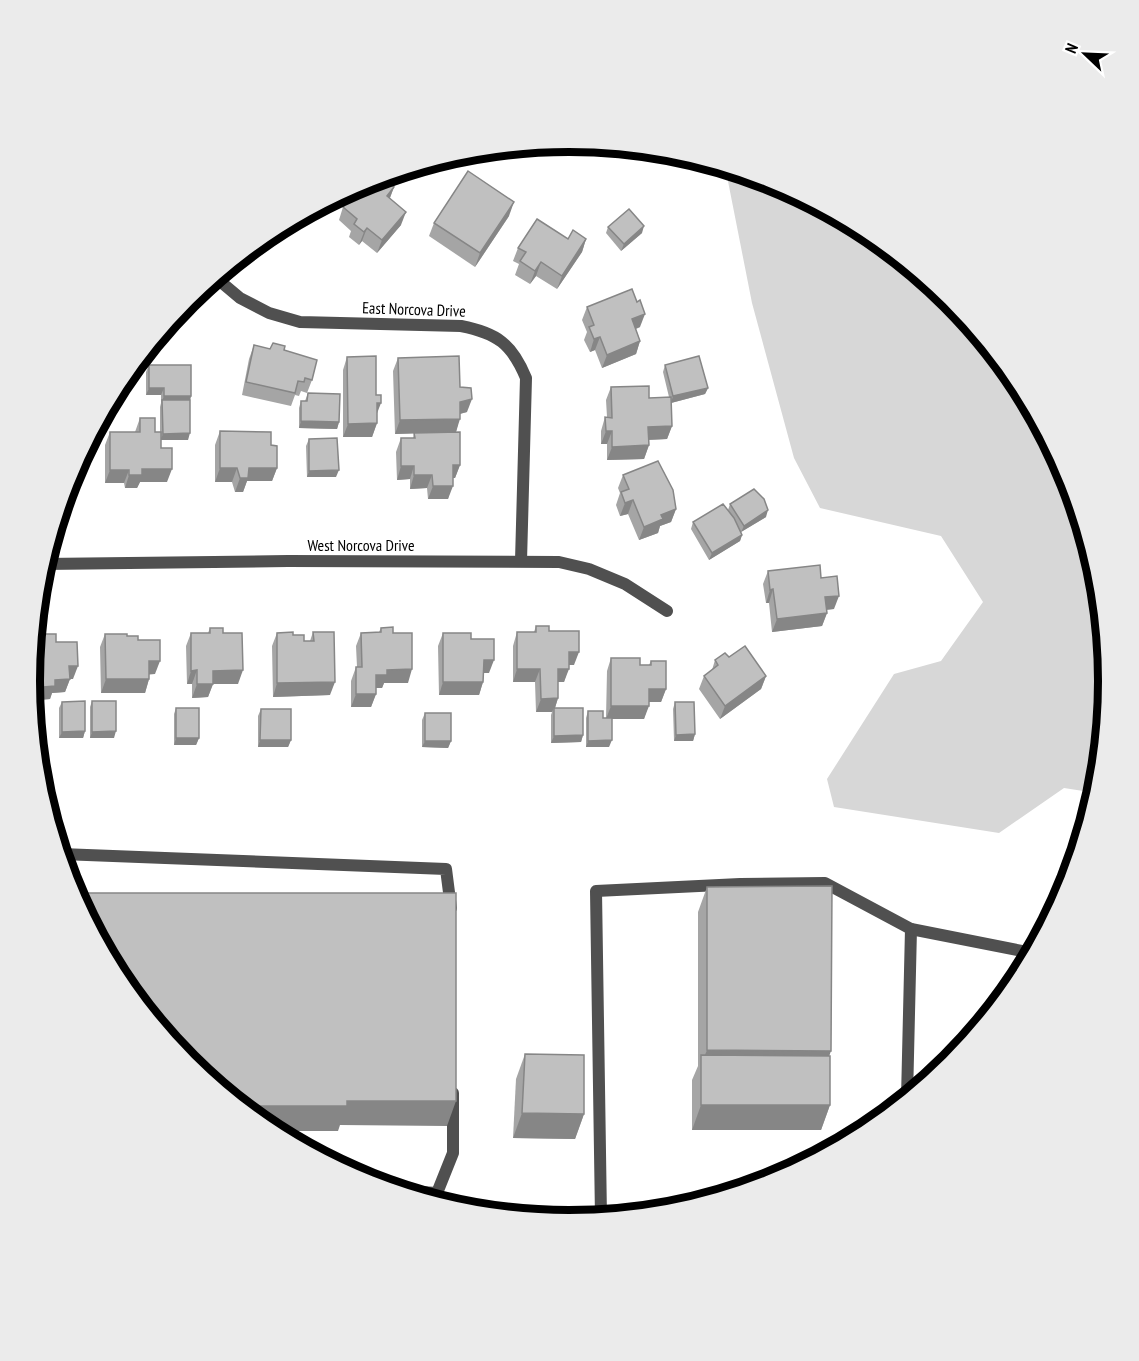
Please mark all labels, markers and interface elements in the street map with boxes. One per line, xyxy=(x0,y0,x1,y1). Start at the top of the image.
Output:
north arrow xyxy=(1055,24,1115,84)
text: N xyxy=(1060,40,1082,56)
street label: East Norcova Drive xyxy=(362,297,466,321)
street label: West Norcova Drive xyxy=(307,535,415,555)

